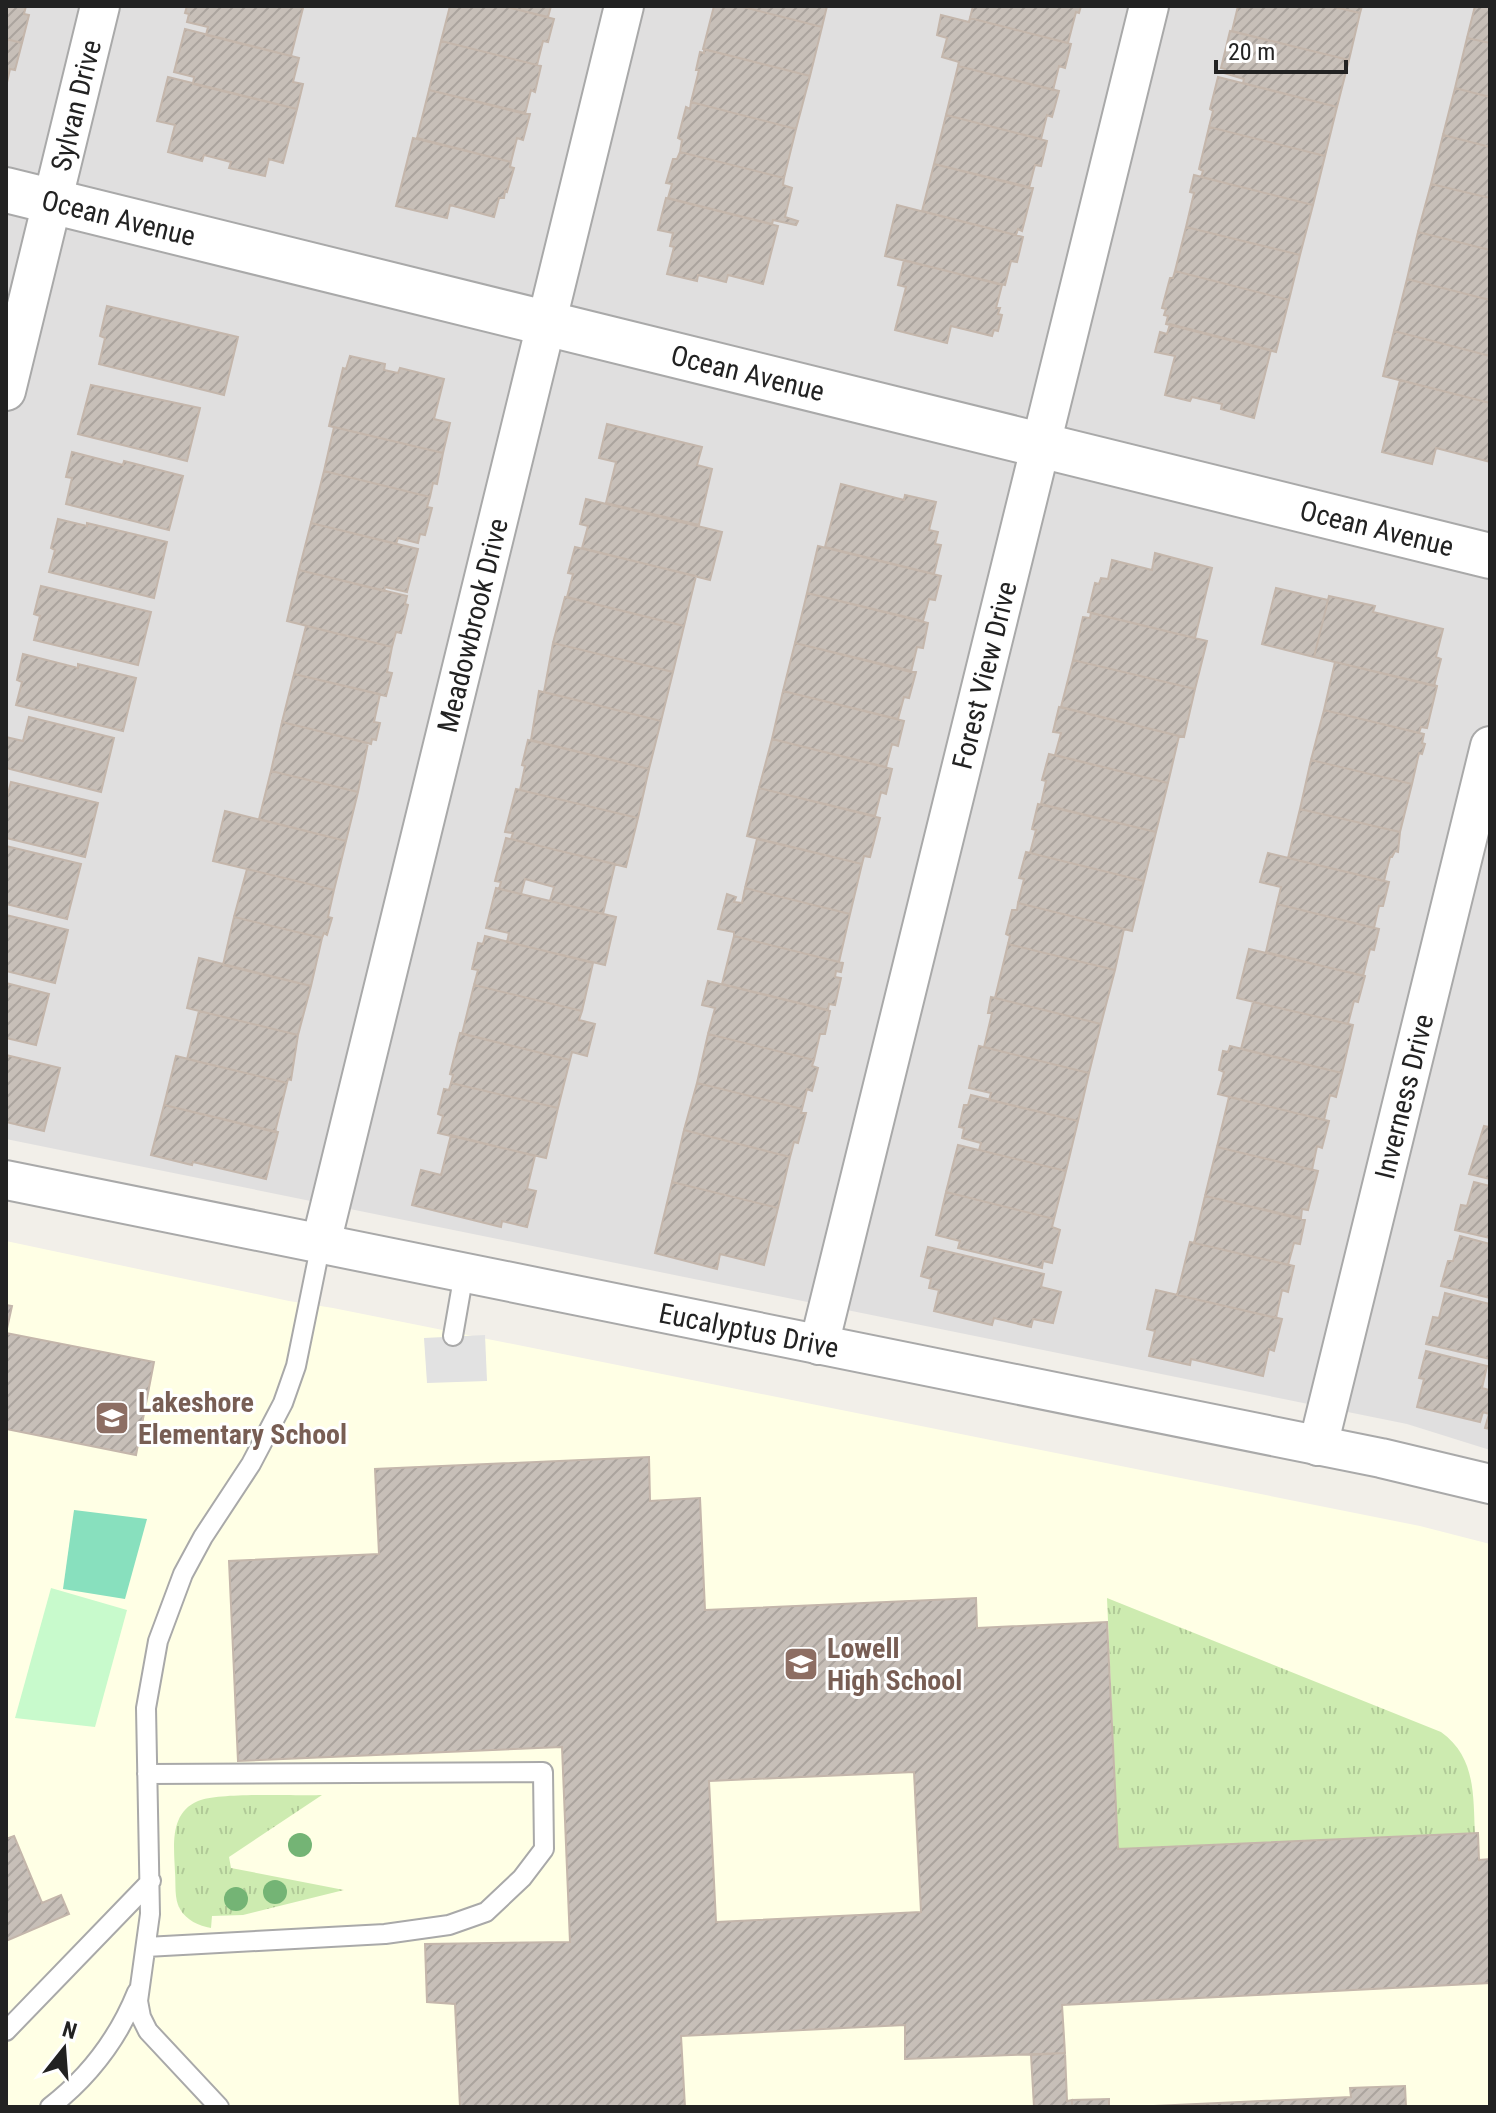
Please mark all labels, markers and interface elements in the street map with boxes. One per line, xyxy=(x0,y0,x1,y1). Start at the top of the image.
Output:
scale bar xyxy=(1216,24,1346,74)
street label: Sylvan Drive xyxy=(44,37,108,174)
text: 20 m xyxy=(1228,38,1275,66)
street label: Ocean Avenue xyxy=(38,183,199,253)
street label: Ocean Avenue xyxy=(668,339,828,408)
street label: Ocean Avenue xyxy=(1297,494,1457,563)
street label: Meadowbrook Drive xyxy=(431,515,515,736)
street label: Forest View Drive xyxy=(946,578,1024,772)
street label: Inverness Drive xyxy=(1368,1011,1441,1182)
street label: Eucalyptus Drive xyxy=(656,1296,842,1365)
place label: Lakeshore Elementary School xyxy=(138,1386,347,1451)
school or university icon: Lakeshore Elementary School xyxy=(93,1399,131,1437)
place label: Lowell High School xyxy=(827,1632,962,1697)
school or university icon: Lowell High School xyxy=(782,1645,820,1683)
north arrow xyxy=(24,2009,104,2089)
text: N xyxy=(60,2016,80,2044)

